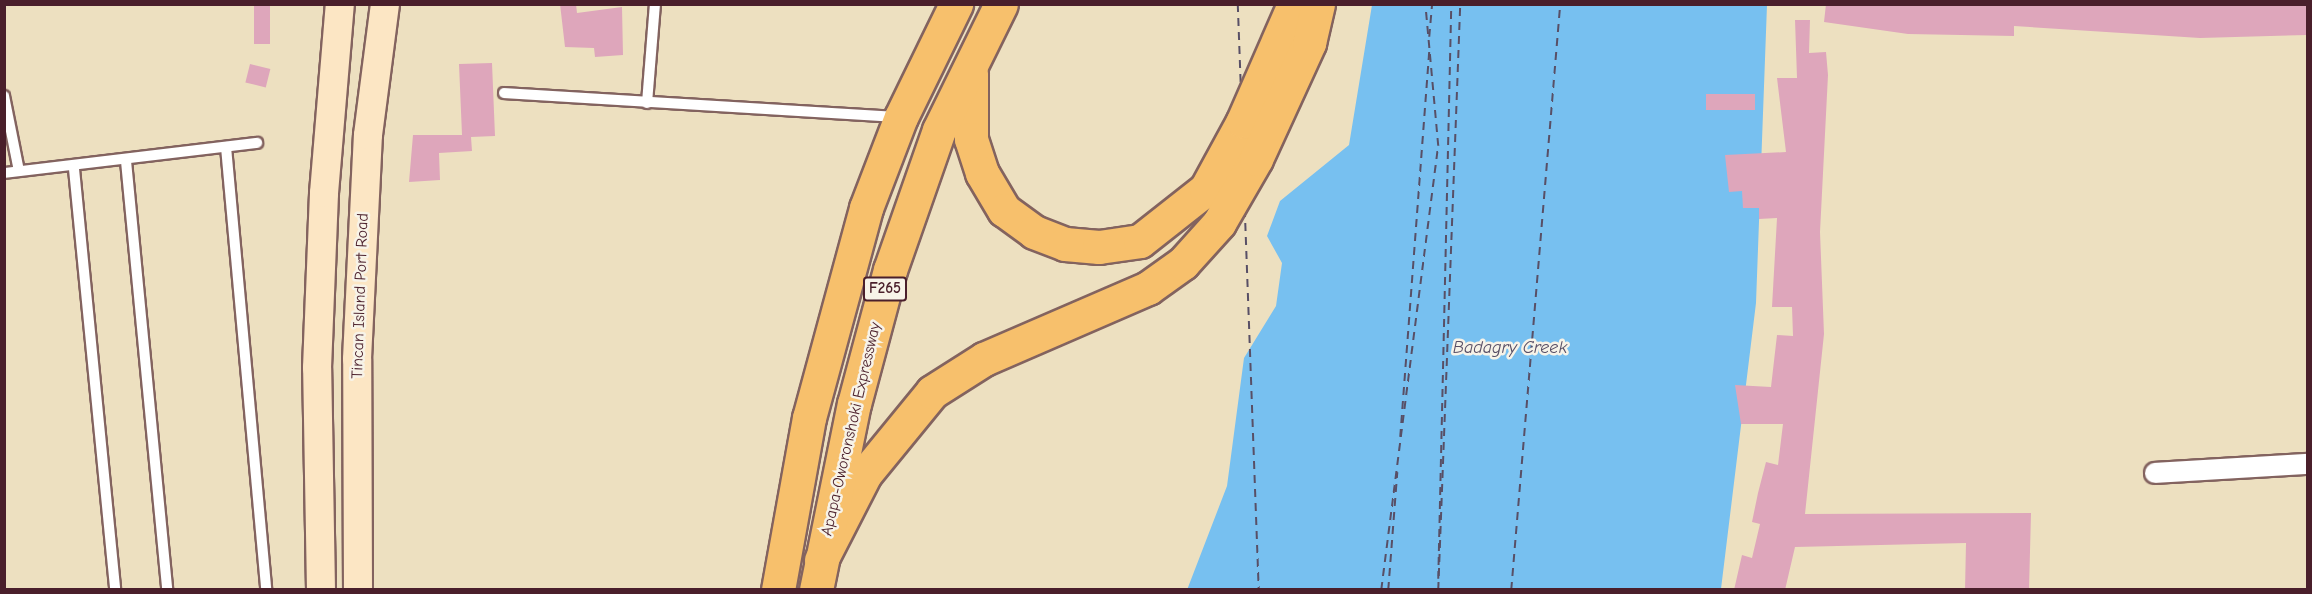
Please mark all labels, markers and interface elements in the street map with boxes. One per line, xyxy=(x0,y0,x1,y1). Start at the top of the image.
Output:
street label: Tincan Island Port Road xyxy=(348,213,372,379)
road number: F265 xyxy=(862,277,908,301)
street label: Apapa-Oworonshoki Expressway xyxy=(817,320,885,538)
water label: Badagry Creek xyxy=(1453,337,1567,359)

